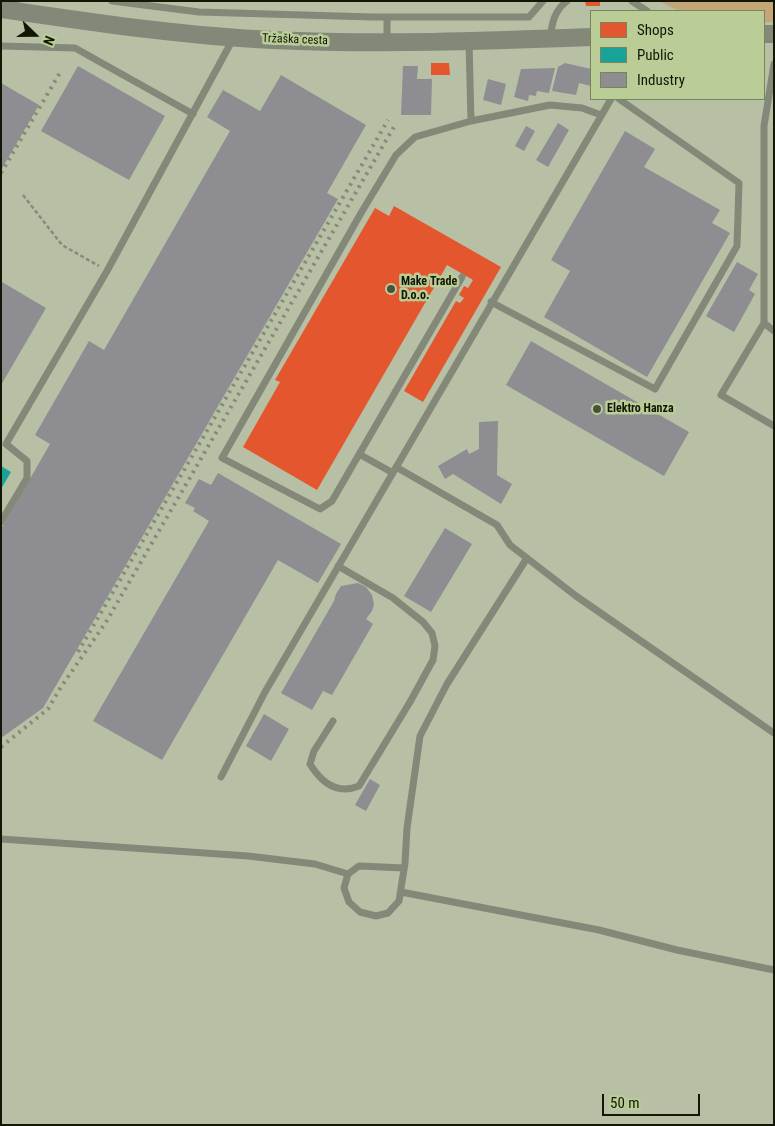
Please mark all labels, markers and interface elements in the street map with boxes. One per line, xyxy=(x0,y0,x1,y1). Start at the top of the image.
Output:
north arrow xyxy=(10,10,60,60)
legend xyxy=(590,10,765,100)
text: Shops xyxy=(637,21,674,39)
street label: Tržaška cesta xyxy=(262,32,328,48)
text: N xyxy=(40,34,58,48)
text: Public xyxy=(637,46,674,64)
text: Industry xyxy=(637,71,685,89)
place label: Make Trade D.o.o. xyxy=(401,275,457,303)
marker: Make Trade D.o.o. xyxy=(385,283,397,295)
place label: Elektro Hanza xyxy=(607,402,674,416)
marker: Elektro Hanza xyxy=(591,403,603,415)
scale bar xyxy=(605,1084,702,1116)
text: 50 m xyxy=(610,1094,640,1112)

